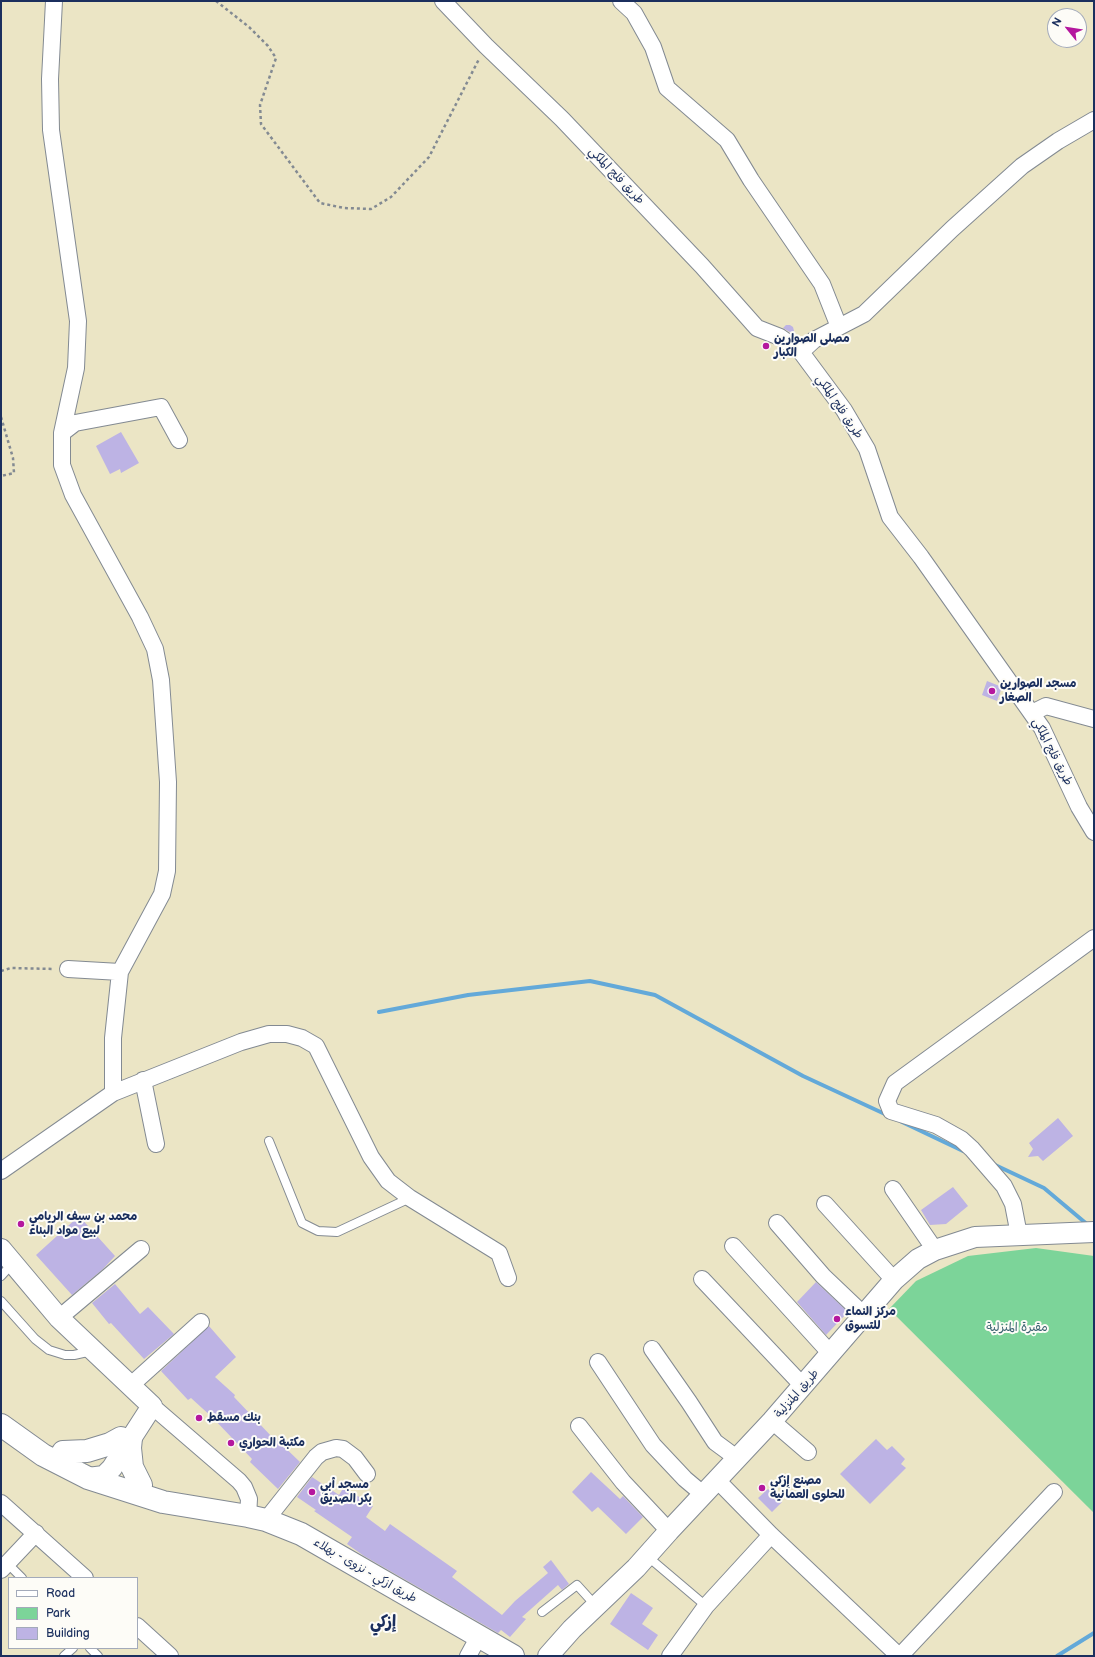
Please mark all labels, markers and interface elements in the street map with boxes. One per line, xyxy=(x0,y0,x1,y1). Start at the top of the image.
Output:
north arrow xyxy=(1047,8,1087,48)
text: N xyxy=(1049,15,1065,29)
street label: طريق فلج الملكي xyxy=(585,144,647,208)
place label: مصلى الصوارين الكبار xyxy=(774,332,850,360)
marker: مصلى الصوارين الكبار xyxy=(761,341,771,351)
street label: طريق فلج الملكي xyxy=(812,372,866,442)
place label: مسجد الصوارين الصغار xyxy=(1000,677,1077,705)
marker: مسجد الصوارين الصغار xyxy=(987,686,997,696)
street label: طريق فلج الملكي xyxy=(1029,716,1075,788)
place label: محمد بن سيف الريامي لبيع مواد البناء xyxy=(29,1210,137,1238)
marker: محمد بن سيف الريامي لبيع مواد البناء xyxy=(16,1219,26,1229)
place label: مركز النماء للتسوق xyxy=(845,1305,896,1333)
marker: مركز النماء للتسوق xyxy=(832,1314,842,1324)
park label: مقبرة المنزلية xyxy=(986,1321,1048,1335)
street label: طريق المنزلية xyxy=(772,1367,822,1421)
place label: بنك مسقط xyxy=(207,1411,261,1425)
marker: بنك مسقط xyxy=(194,1413,204,1423)
place label: مكتبة الحواري xyxy=(239,1436,305,1450)
marker: مكتبة الحواري xyxy=(226,1438,236,1448)
place label: مصنع إزكي للحلوى العمانية xyxy=(770,1474,845,1502)
place label: مسجد أبي بكر الصديق xyxy=(320,1478,372,1506)
marker: مصنع إزكي للحلوى العمانية xyxy=(757,1483,767,1493)
marker: مسجد أبي بكر الصديق xyxy=(307,1487,317,1497)
street label: طريق ازكي - نزوى - بهلاء xyxy=(311,1536,419,1606)
legend xyxy=(8,1577,138,1649)
text: Road xyxy=(46,1586,75,1601)
text: Park xyxy=(46,1606,70,1621)
district label: إزكي xyxy=(370,1613,396,1633)
text: Building xyxy=(46,1626,90,1641)

